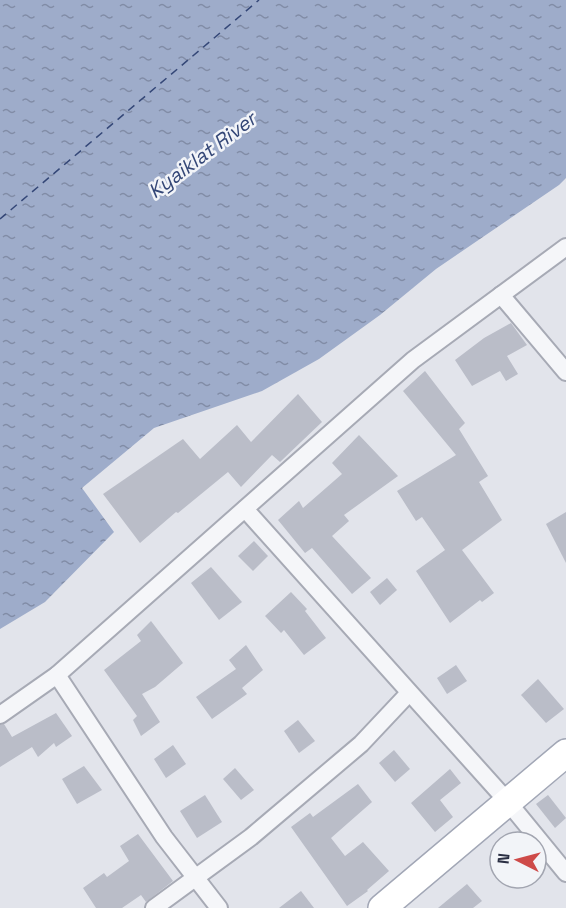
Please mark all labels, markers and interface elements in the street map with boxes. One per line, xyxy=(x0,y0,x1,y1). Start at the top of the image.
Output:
water label: Kyaiklat River xyxy=(143,104,263,204)
north arrow xyxy=(488,830,548,890)
text: N xyxy=(493,852,515,865)

